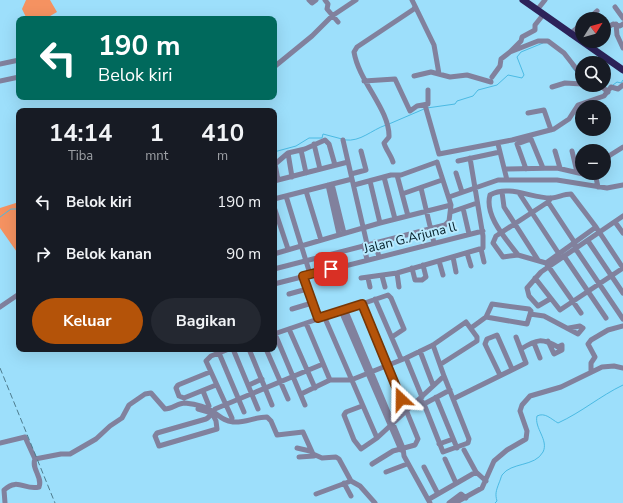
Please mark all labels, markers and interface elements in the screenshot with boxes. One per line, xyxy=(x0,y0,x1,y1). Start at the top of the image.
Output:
north arrow xyxy=(575,12,611,48)
map controls xyxy=(575,12,611,180)
text: 190 m xyxy=(98,27,181,65)
icon: left xyxy=(32,32,84,84)
button: search xyxy=(575,56,611,92)
text: Belok kiri xyxy=(98,63,172,87)
button: + xyxy=(575,100,611,136)
text: 14:14 xyxy=(49,117,112,149)
text: 1 xyxy=(149,117,164,149)
text: 410 xyxy=(201,117,244,149)
button: − xyxy=(575,144,611,180)
text: Tiba xyxy=(68,147,93,165)
text: mnt xyxy=(145,147,168,165)
text: m xyxy=(217,147,228,165)
icon: left xyxy=(32,191,54,213)
text: Belok kiri xyxy=(66,192,131,212)
text: 190 m xyxy=(217,192,261,212)
street label: Jalan G.Arjuna ll xyxy=(361,218,459,258)
icon: right xyxy=(32,243,54,265)
text: Belok kanan xyxy=(66,244,152,264)
text: 90 m xyxy=(226,244,261,264)
pin xyxy=(314,252,348,286)
icon: arrive xyxy=(320,258,342,280)
button: Keluar xyxy=(32,298,143,344)
button: Bagikan xyxy=(151,298,261,344)
position arrow xyxy=(380,378,422,420)

